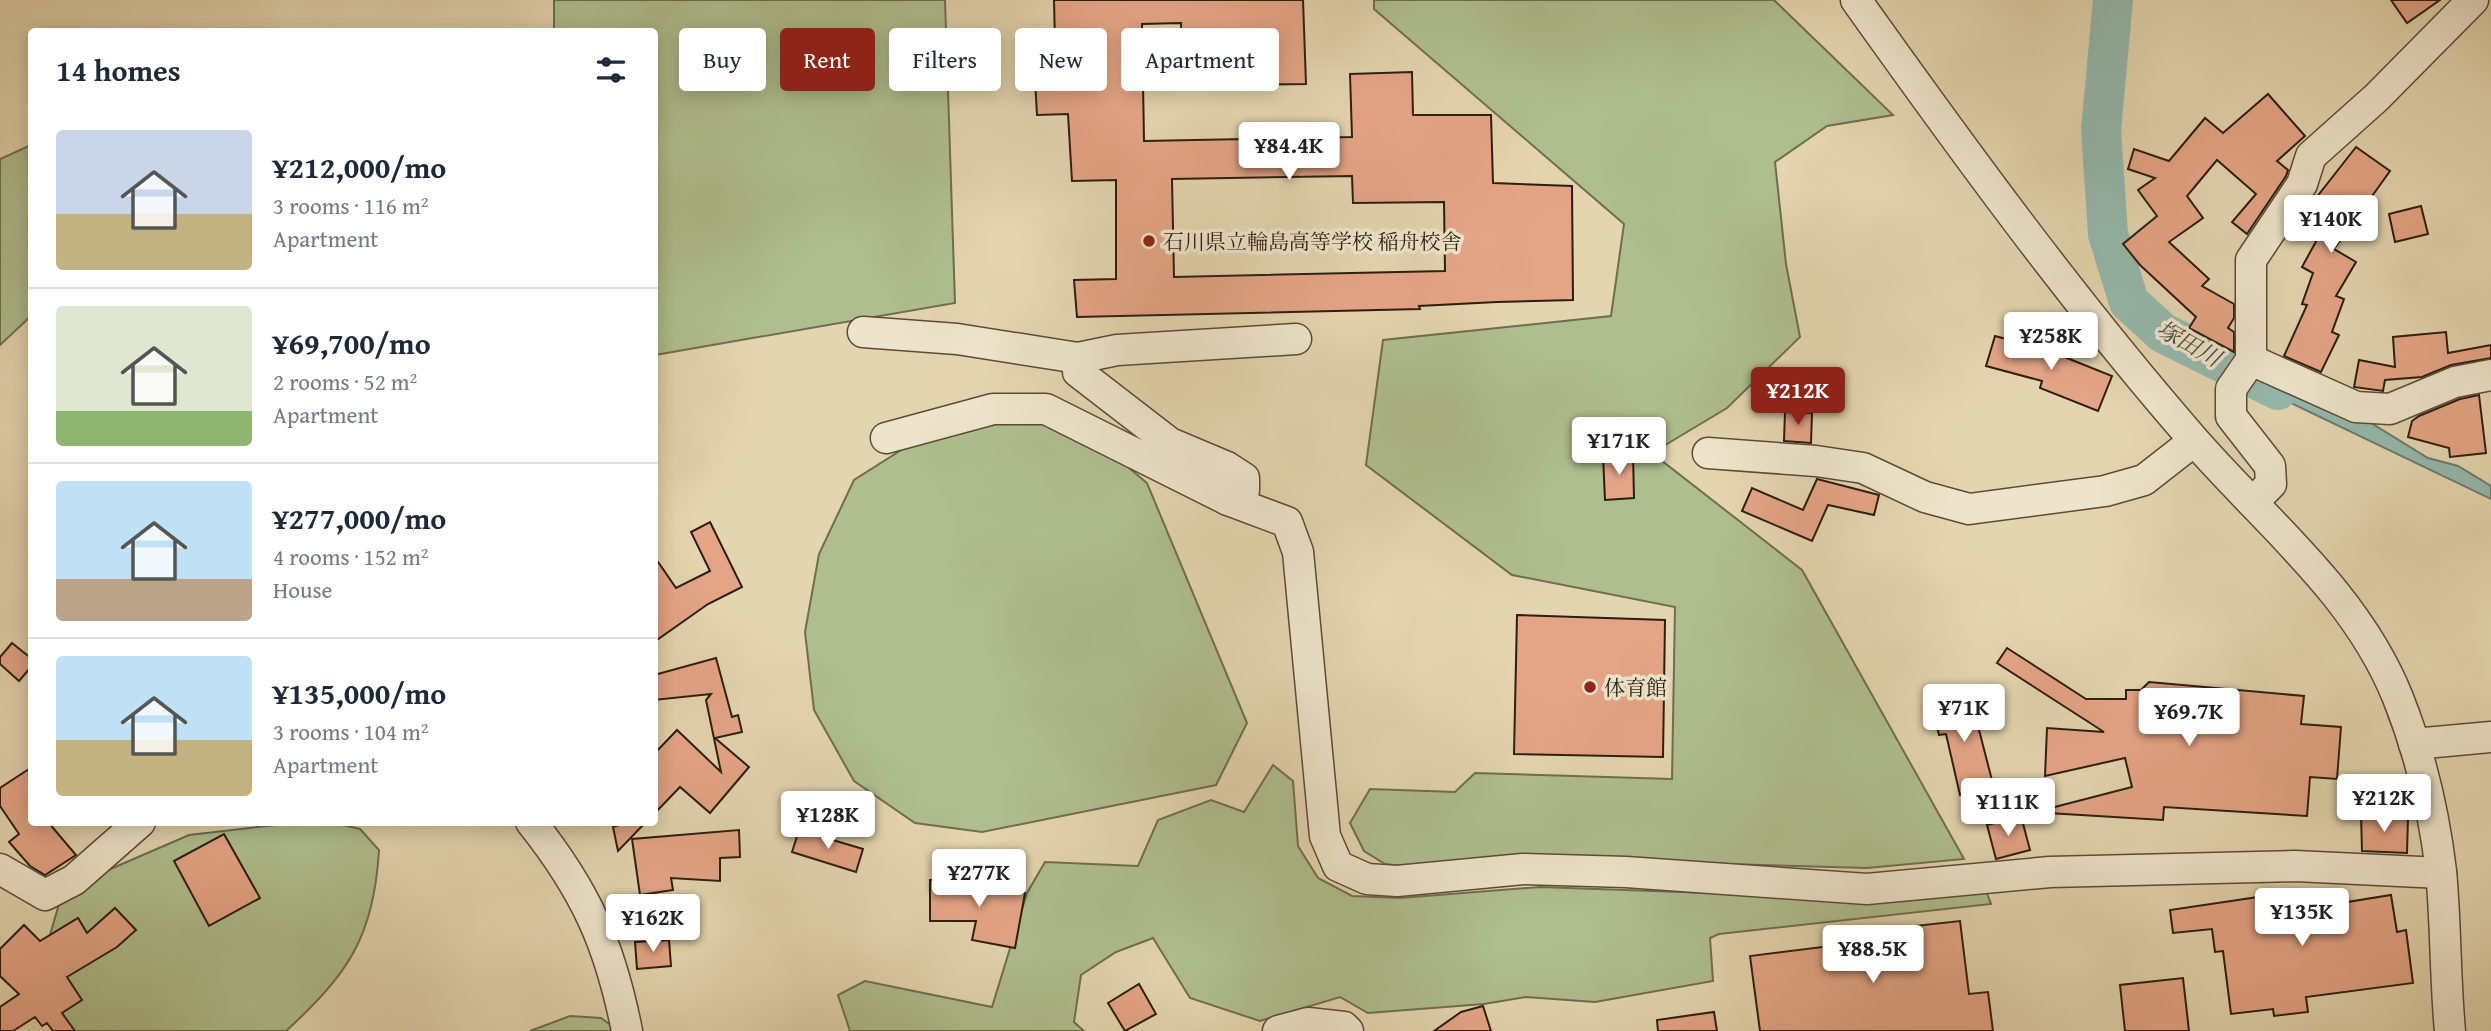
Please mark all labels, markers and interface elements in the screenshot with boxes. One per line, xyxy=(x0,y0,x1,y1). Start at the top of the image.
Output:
chip: Buy xyxy=(679,28,766,91)
chip: Rent xyxy=(780,28,875,91)
chip: Filters xyxy=(889,28,1001,91)
chip: New xyxy=(1015,28,1107,91)
chip: Apartment xyxy=(1121,28,1279,91)
text: 14 homes xyxy=(56,48,181,92)
icon: filters xyxy=(592,51,630,89)
pin: ¥84.4K xyxy=(1232,122,1346,182)
text: ¥84.4K xyxy=(1255,128,1323,161)
text: ¥212,000/mo xyxy=(273,145,446,189)
icon: home xyxy=(112,158,196,242)
text: 3 rooms · 116 m² xyxy=(273,189,428,222)
pin: ¥140K xyxy=(2282,196,2380,255)
text: ¥140K xyxy=(2300,201,2362,234)
text: Apartment xyxy=(273,222,378,255)
place label: 石川県立輪島高等学校 稲舟校舎 xyxy=(1163,226,1462,257)
marker: 石川県立輪島高等学校 稲舟校舎 xyxy=(1141,233,1157,249)
pin: ¥258K xyxy=(2002,312,2100,372)
water label: 塚田川 xyxy=(2151,312,2230,376)
text: ¥258K xyxy=(2020,318,2082,351)
text: ¥69,700/mo xyxy=(273,321,431,365)
icon: home xyxy=(112,334,196,418)
text: 2 rooms · 52 m² xyxy=(273,365,417,398)
pin: ¥212K xyxy=(1749,368,1847,427)
text: ¥212K xyxy=(1767,373,1829,406)
text: Apartment xyxy=(273,398,378,431)
pin: ¥171K xyxy=(1570,418,1668,477)
text: ¥171K xyxy=(1588,423,1650,456)
text: ¥277,000/mo xyxy=(273,496,446,540)
icon: home xyxy=(112,509,196,593)
text: 4 rooms · 152 m² xyxy=(273,540,428,573)
text: House xyxy=(273,573,332,606)
text: ¥135,000/mo xyxy=(273,671,446,715)
place label: 体育館 xyxy=(1604,672,1667,703)
marker: 体育館 xyxy=(1582,679,1598,695)
icon: home xyxy=(112,684,196,768)
pin: ¥71K xyxy=(1923,684,2005,744)
pin: ¥69.7K xyxy=(2132,688,2246,748)
text: ¥71K xyxy=(1939,690,1989,723)
text: ¥69.7K xyxy=(2155,694,2223,727)
text: 3 rooms · 104 m² xyxy=(273,715,428,748)
text: Apartment xyxy=(273,748,378,781)
pin: ¥212K xyxy=(2335,774,2433,834)
pin: ¥111K xyxy=(1959,778,2057,838)
text: ¥212K xyxy=(2353,780,2415,813)
text: ¥111K xyxy=(1977,784,2039,817)
pin: ¥128K xyxy=(779,792,877,851)
text: ¥128K xyxy=(797,797,859,830)
pin: ¥277K xyxy=(930,850,1028,909)
text: ¥277K xyxy=(948,855,1010,888)
pin: ¥135K xyxy=(2253,888,2351,948)
pin: ¥162K xyxy=(604,894,702,954)
text: ¥135K xyxy=(2271,894,2333,927)
text: ¥162K xyxy=(622,900,684,933)
pin: ¥88.5K xyxy=(1816,926,1930,985)
text: ¥88.5K xyxy=(1839,931,1907,964)

